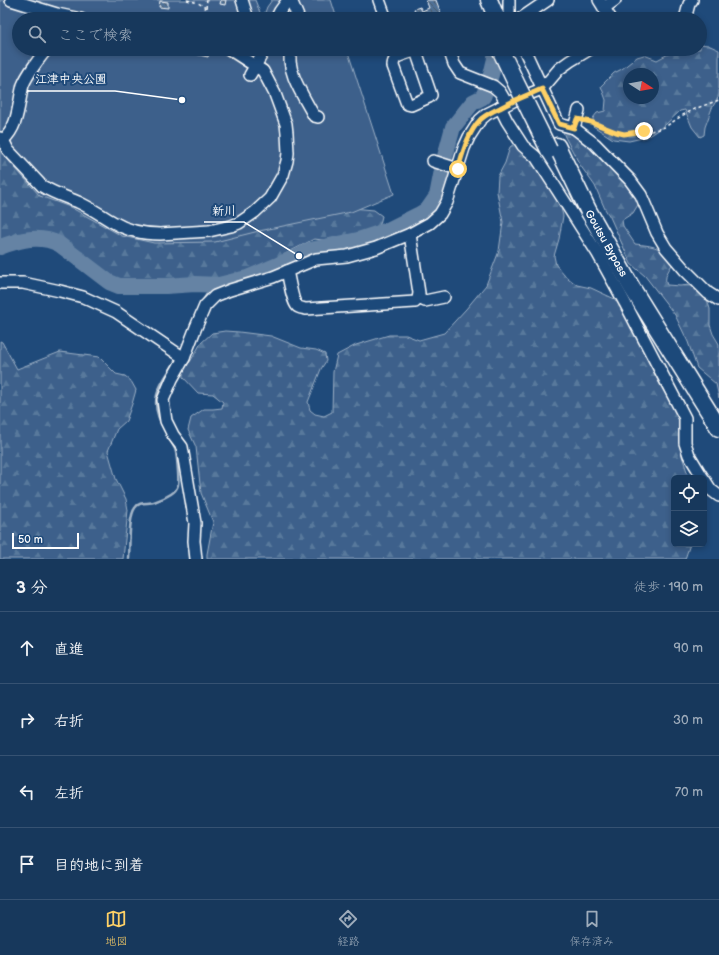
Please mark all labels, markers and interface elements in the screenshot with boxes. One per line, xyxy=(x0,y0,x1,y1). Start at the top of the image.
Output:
search box xyxy=(12,12,707,56)
icon: search xyxy=(26,23,48,45)
text: ここで検索 xyxy=(58,26,133,45)
callout: 江津中央公園 xyxy=(27,67,115,91)
north arrow xyxy=(623,68,659,104)
text: 江津中央公園 xyxy=(35,72,107,87)
route end xyxy=(635,122,653,140)
route start xyxy=(449,160,467,178)
callout: 新川 xyxy=(204,198,244,222)
text: 新川 xyxy=(212,204,236,219)
street label: Goutsu Bypass xyxy=(582,208,630,279)
map controls xyxy=(671,475,707,547)
button: locate xyxy=(671,475,707,511)
button: layers xyxy=(671,511,707,547)
scale bar xyxy=(12,531,79,550)
text: 50 m xyxy=(18,533,43,546)
text: 3 分 xyxy=(16,578,48,598)
text: 徒歩 · 190 m xyxy=(634,579,703,595)
icon: ahead xyxy=(16,637,38,659)
text: 直進 xyxy=(54,640,84,659)
text: 90 m xyxy=(674,640,703,656)
icon: right xyxy=(16,709,38,731)
text: 右折 xyxy=(54,712,84,731)
text: 30 m xyxy=(673,712,703,728)
icon: left xyxy=(16,781,38,803)
text: 左折 xyxy=(54,784,84,803)
text: 70 m xyxy=(675,784,703,800)
icon: arrive xyxy=(16,853,38,875)
text: 目的地に到着 xyxy=(54,856,144,875)
tab: 地図 xyxy=(105,908,127,948)
tab: 経路 xyxy=(337,908,359,948)
tab: 保存済み xyxy=(570,908,614,948)

